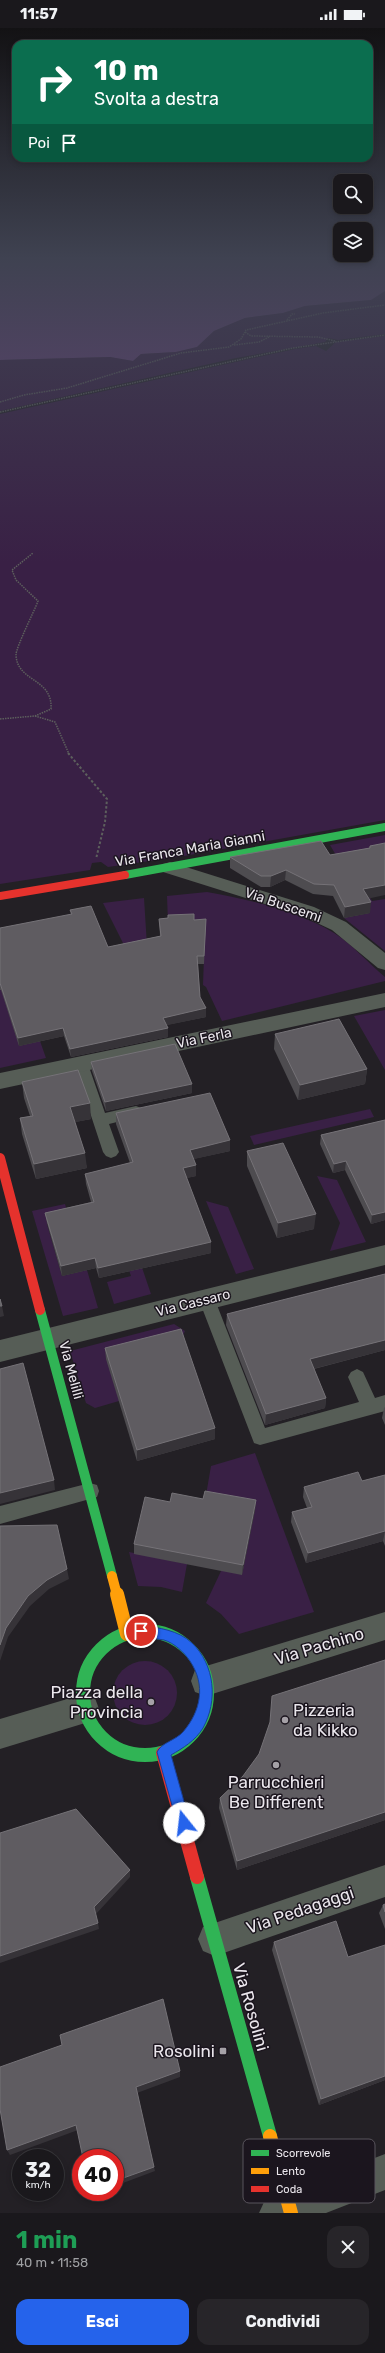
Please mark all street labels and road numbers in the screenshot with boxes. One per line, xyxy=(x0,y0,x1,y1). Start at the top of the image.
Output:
street label: Via Franca Maria Gianni xyxy=(114,827,266,871)
street label: Via Buscemi xyxy=(242,884,324,926)
street label: Via Ferla xyxy=(175,1024,233,1052)
street label: Via Cassaro xyxy=(154,1286,232,1320)
street label: Via Melilli xyxy=(55,1339,87,1401)
street label: Via Pachino xyxy=(272,1623,366,1669)
street label: Via Pedagaggi xyxy=(244,1882,356,1938)
street label: Via Rosolini xyxy=(229,1961,273,2053)

